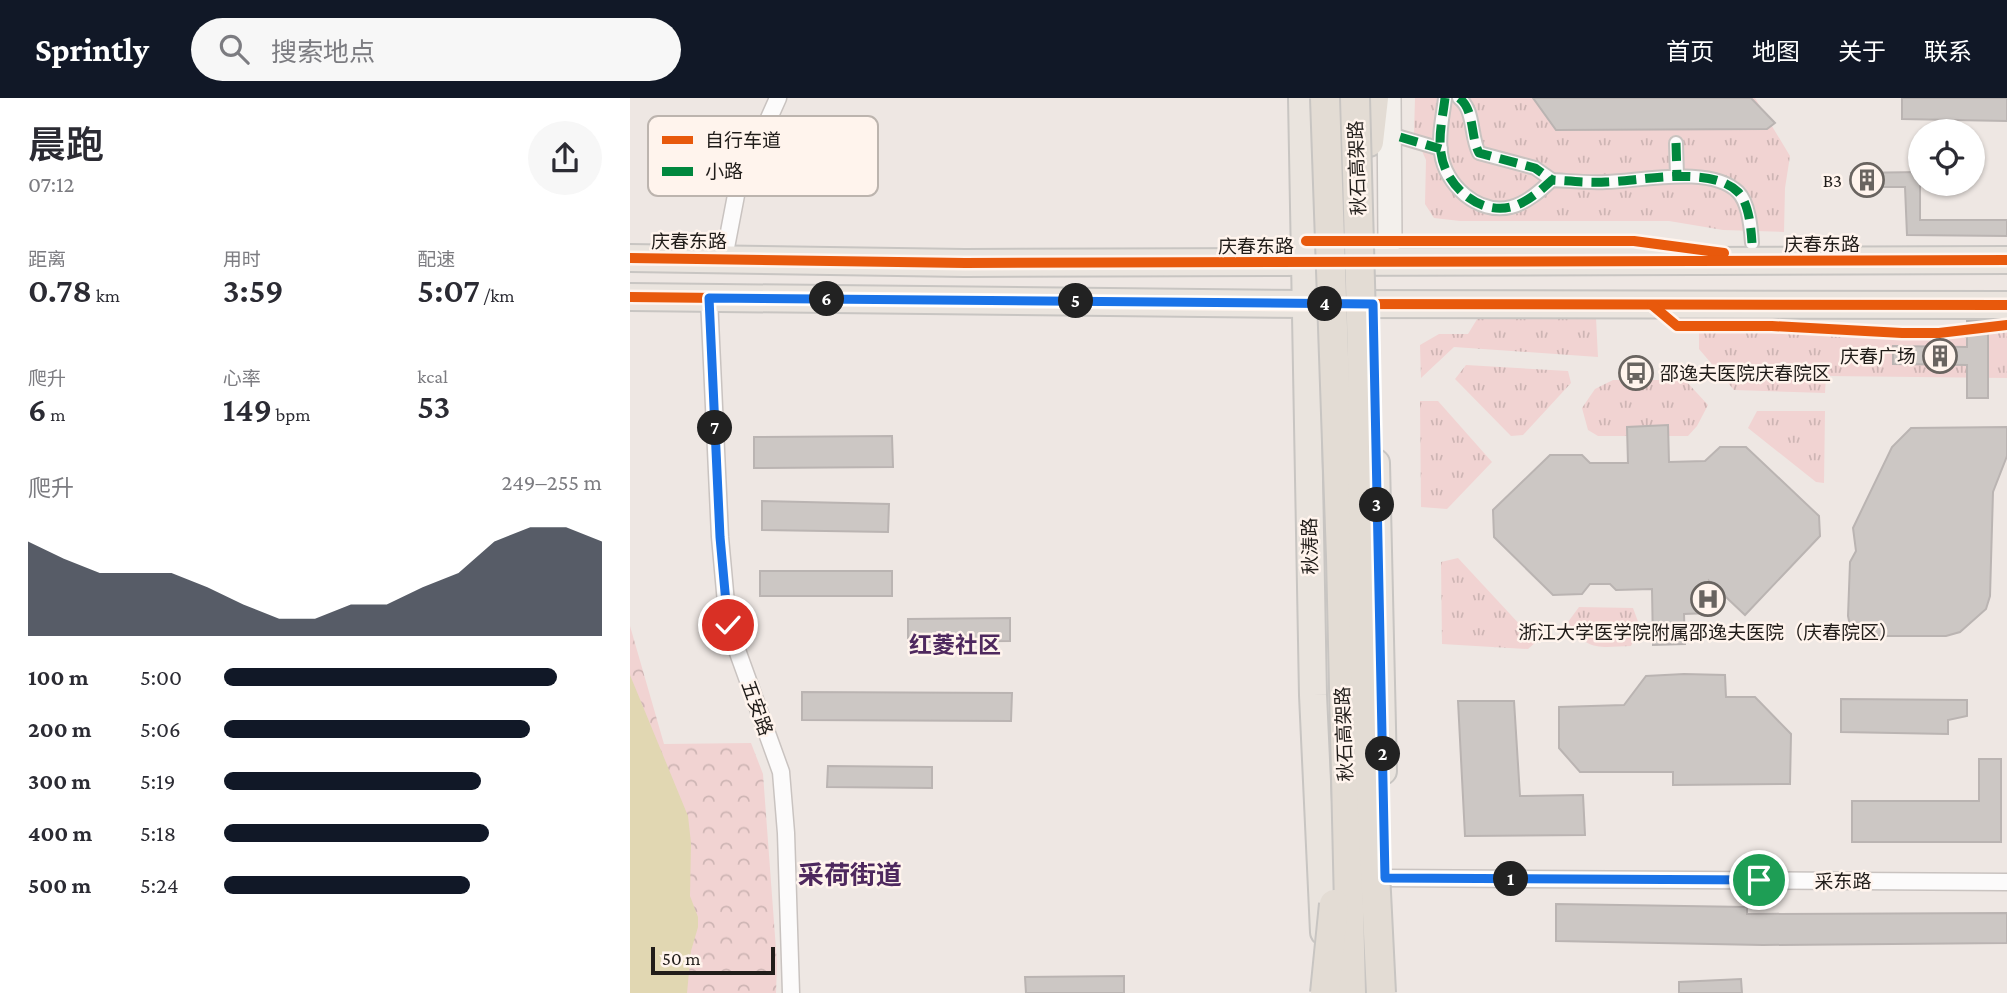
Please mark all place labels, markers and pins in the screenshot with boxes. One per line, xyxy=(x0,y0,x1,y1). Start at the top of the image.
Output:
building icon: B3 xyxy=(1848,161,1886,199)
place label: B3 xyxy=(1823,170,1842,191)
pin: 6 xyxy=(810,282,844,316)
pin: 5 xyxy=(1058,284,1094,318)
pin: 4 xyxy=(1308,286,1342,322)
building icon: 庆春广场 xyxy=(1921,337,1959,375)
place label: 庆春广场 xyxy=(1840,346,1916,367)
bus stop icon: 邵逸夫医院庆春院区 xyxy=(1617,354,1655,392)
place label: 邵逸夫医院庆春院区 xyxy=(1660,363,1831,384)
pin: 7 xyxy=(698,410,732,446)
pin: 3 xyxy=(1360,488,1394,522)
hospital icon: 浙江大学医学院附属邵逸夫医院（庆春院区） xyxy=(1689,580,1727,618)
pin xyxy=(698,595,758,655)
place label: 浙江大学医学院附属邵逸夫医院（庆春院区） xyxy=(1518,622,1898,643)
pin: 2 xyxy=(1366,736,1400,772)
pin xyxy=(1729,850,1789,910)
pin: 1 xyxy=(1494,862,1528,896)

